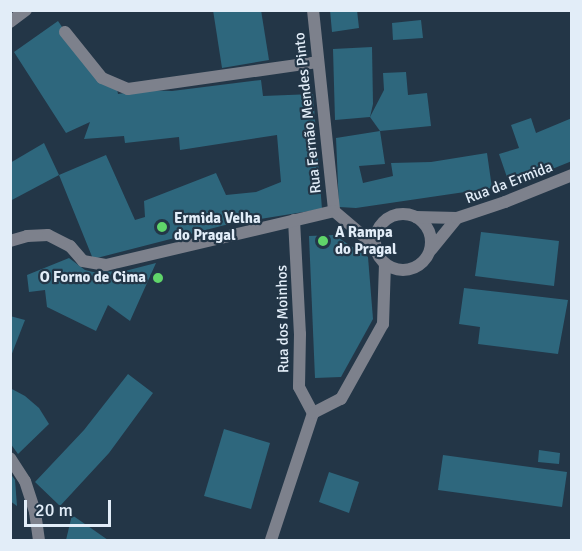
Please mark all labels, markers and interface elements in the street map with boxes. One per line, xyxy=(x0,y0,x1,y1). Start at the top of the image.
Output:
street label: Rua Fernão Mendes Pinto xyxy=(291,32,325,194)
street label: Rua da Ermida xyxy=(463,158,555,208)
place label: Ermida Velha do Pragal xyxy=(174,209,261,244)
marker: Ermida Velha do Pragal xyxy=(155,220,169,234)
place label: A Rampa do Pragal xyxy=(335,223,397,258)
marker: A Rampa do Pragal xyxy=(316,234,330,248)
street label: Rua dos Moinhos xyxy=(273,265,293,373)
place label: O Forno de Cima xyxy=(40,269,146,287)
marker: O Forno de Cima xyxy=(151,271,165,285)
scale bar xyxy=(27,488,114,526)
text: 20 m xyxy=(35,499,73,521)

